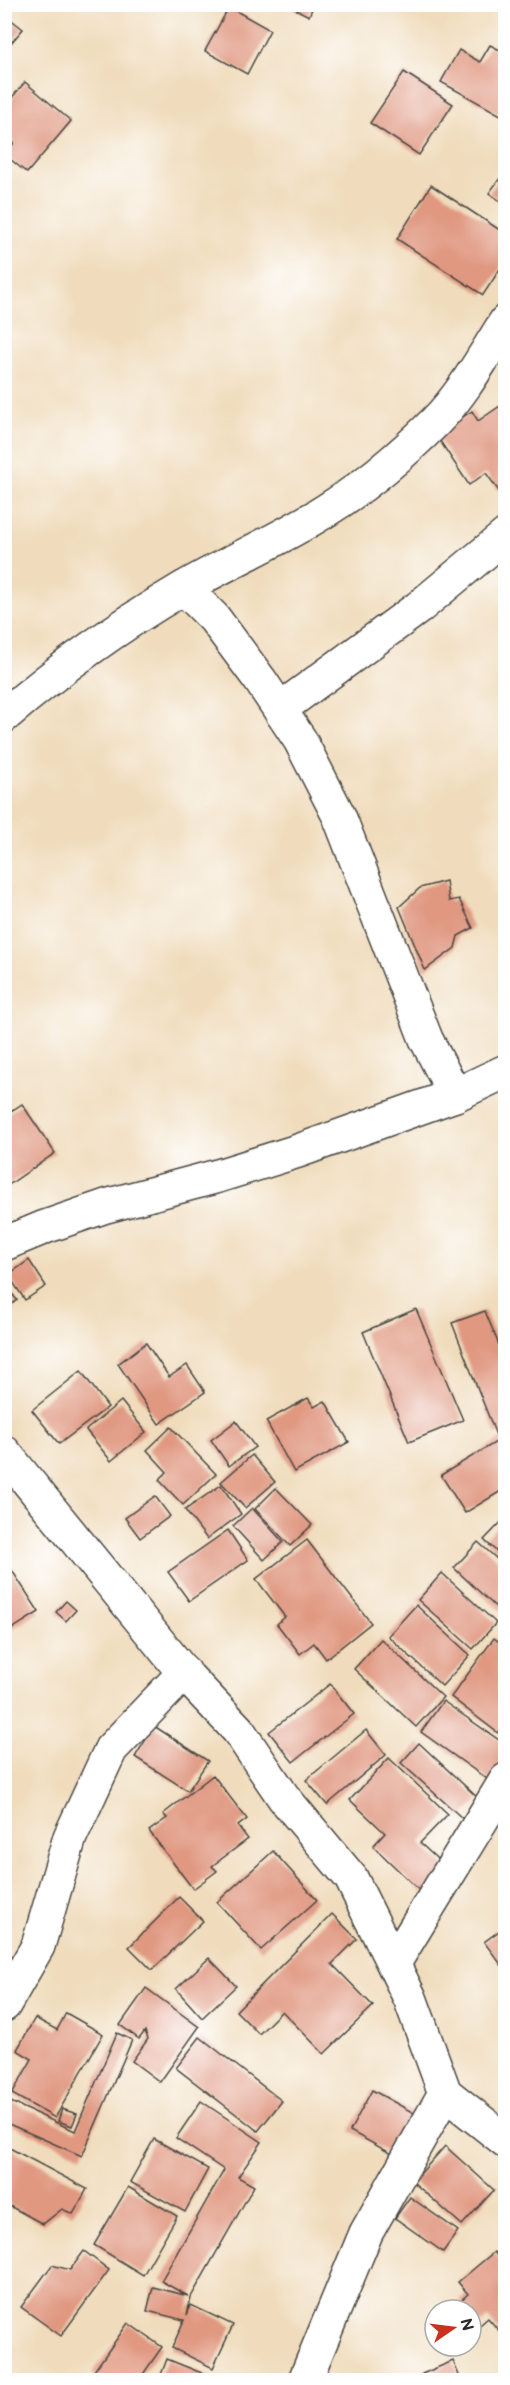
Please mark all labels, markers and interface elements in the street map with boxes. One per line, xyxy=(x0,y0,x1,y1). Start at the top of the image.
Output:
north arrow xyxy=(423,2298,483,2358)
text: N xyxy=(455,2317,477,2333)

